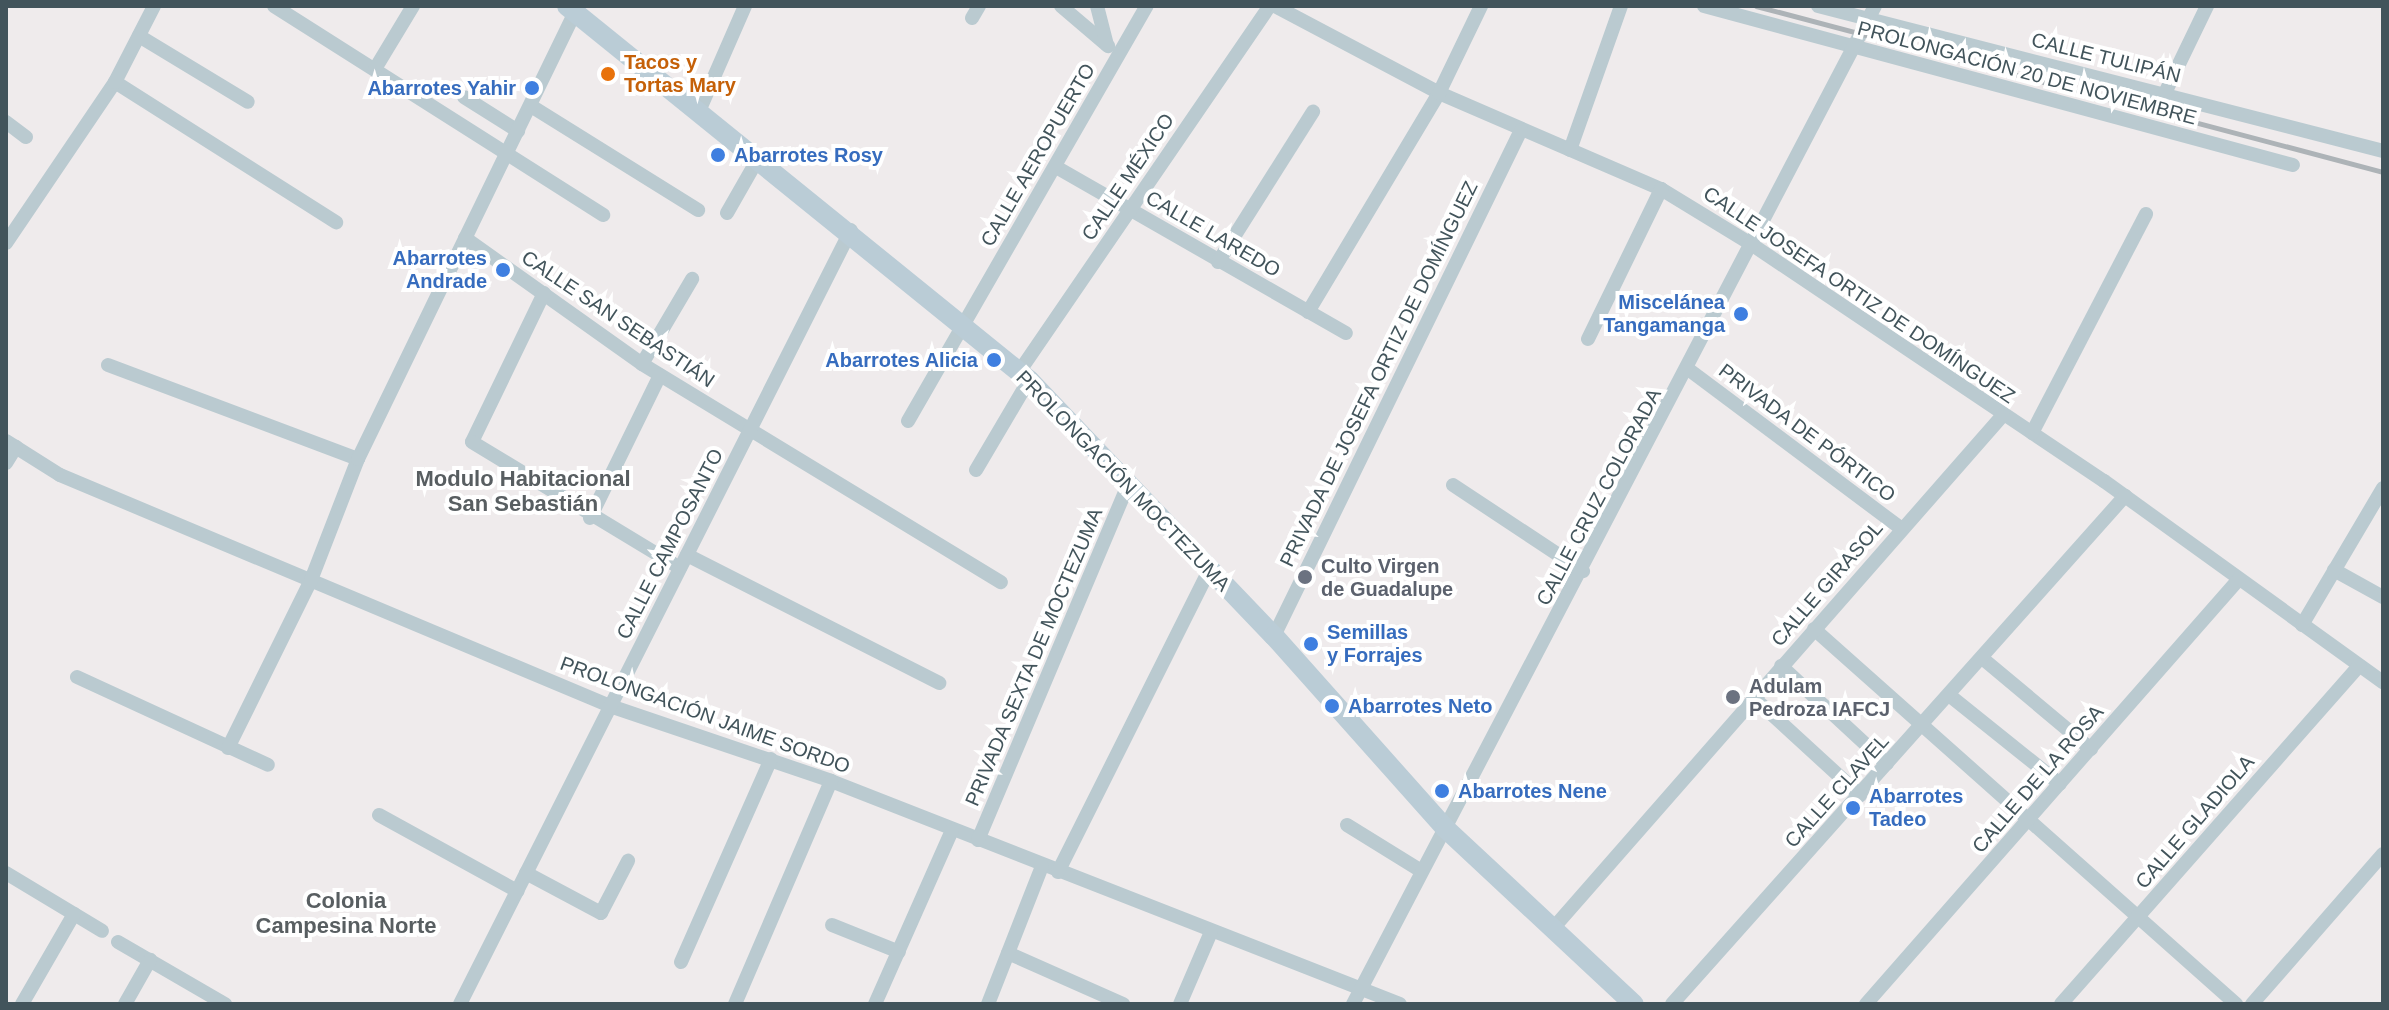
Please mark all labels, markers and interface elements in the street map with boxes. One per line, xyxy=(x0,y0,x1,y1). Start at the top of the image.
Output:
street label: PROLONGACIÓN 20 DE NOVIEMBRE xyxy=(1855,16,2199,130)
street label: CALLE TULIPÁN xyxy=(2029,28,2183,88)
place label: Tacos y Tortas Mary xyxy=(624,50,736,97)
street label: CALLE AEROPUERTO xyxy=(976,59,1100,251)
marker: Tacos y Tortas Mary xyxy=(599,65,617,83)
place label: Abarrotes Yahir xyxy=(367,76,516,100)
marker: Abarrotes Yahir xyxy=(523,79,541,97)
street label: CALLE MÉXICO xyxy=(1077,109,1179,245)
place label: Abarrotes Rosy xyxy=(734,143,883,167)
marker: Abarrotes Rosy xyxy=(709,146,727,164)
street label: PRIVADA DE JOSEFA ORTIZ DE DOMÍNGUEZ xyxy=(1274,176,1484,572)
street label: CALLE JOSEFA ORTIZ DE DOMÍNGUEZ xyxy=(1698,181,2020,409)
street label: CALLE LAREDO xyxy=(1142,186,1284,282)
street label: CALLE SAN SEBASTIÁN xyxy=(517,245,719,393)
place label: Abarrotes Andrade xyxy=(393,246,487,293)
marker: Abarrotes Andrade xyxy=(494,261,512,279)
place label: Miscelánea Tangamanga xyxy=(1603,290,1725,337)
marker: Miscelánea Tangamanga xyxy=(1732,305,1750,323)
place label: Abarrotes Alicia xyxy=(825,348,978,372)
marker: Abarrotes Alicia xyxy=(985,351,1003,369)
street label: PRIVADA DE PÓRTICO xyxy=(1714,358,1900,508)
street label: PROLONGACIÓN MOCTEZUMA xyxy=(1011,366,1235,596)
street label: CALLE CRUZ COLORADA xyxy=(1532,384,1666,610)
street label: CALLE CAMPOSANTO xyxy=(611,445,729,643)
district label: Modulo Habitacional San Sebastián xyxy=(415,465,631,516)
street label: PRIVADA SEXTA DE MOCTEZUMA xyxy=(960,503,1108,811)
street label: CALLE GIRASOL xyxy=(1766,517,1888,651)
place label: Culto Virgen de Guadalupe xyxy=(1321,554,1453,601)
marker: Culto Virgen de Guadalupe xyxy=(1296,568,1314,586)
place label: Semillas y Forrajes xyxy=(1327,620,1423,667)
marker: Semillas y Forrajes xyxy=(1302,635,1320,653)
street label: PROLONGACIÓN JAIME SORDO xyxy=(557,651,853,779)
place label: Adulam Pedroza IAFCJ xyxy=(1749,674,1890,721)
marker: Adulam Pedroza IAFCJ xyxy=(1724,688,1742,706)
place label: Abarrotes Neto xyxy=(1348,694,1492,718)
marker: Abarrotes Neto xyxy=(1323,697,1341,715)
street label: CALLE DE LA ROSA xyxy=(1967,700,2109,858)
street label: CALLE CLAVEL xyxy=(1780,729,1894,853)
street label: CALLE GLADIOLA xyxy=(2131,750,2259,894)
place label: Abarrotes Nene xyxy=(1458,779,1607,803)
marker: Abarrotes Nene xyxy=(1433,782,1451,800)
place label: Abarrotes Tadeo xyxy=(1869,784,1963,831)
marker: Abarrotes Tadeo xyxy=(1844,799,1862,817)
district label: Colonia Campesina Norte xyxy=(256,887,436,938)

